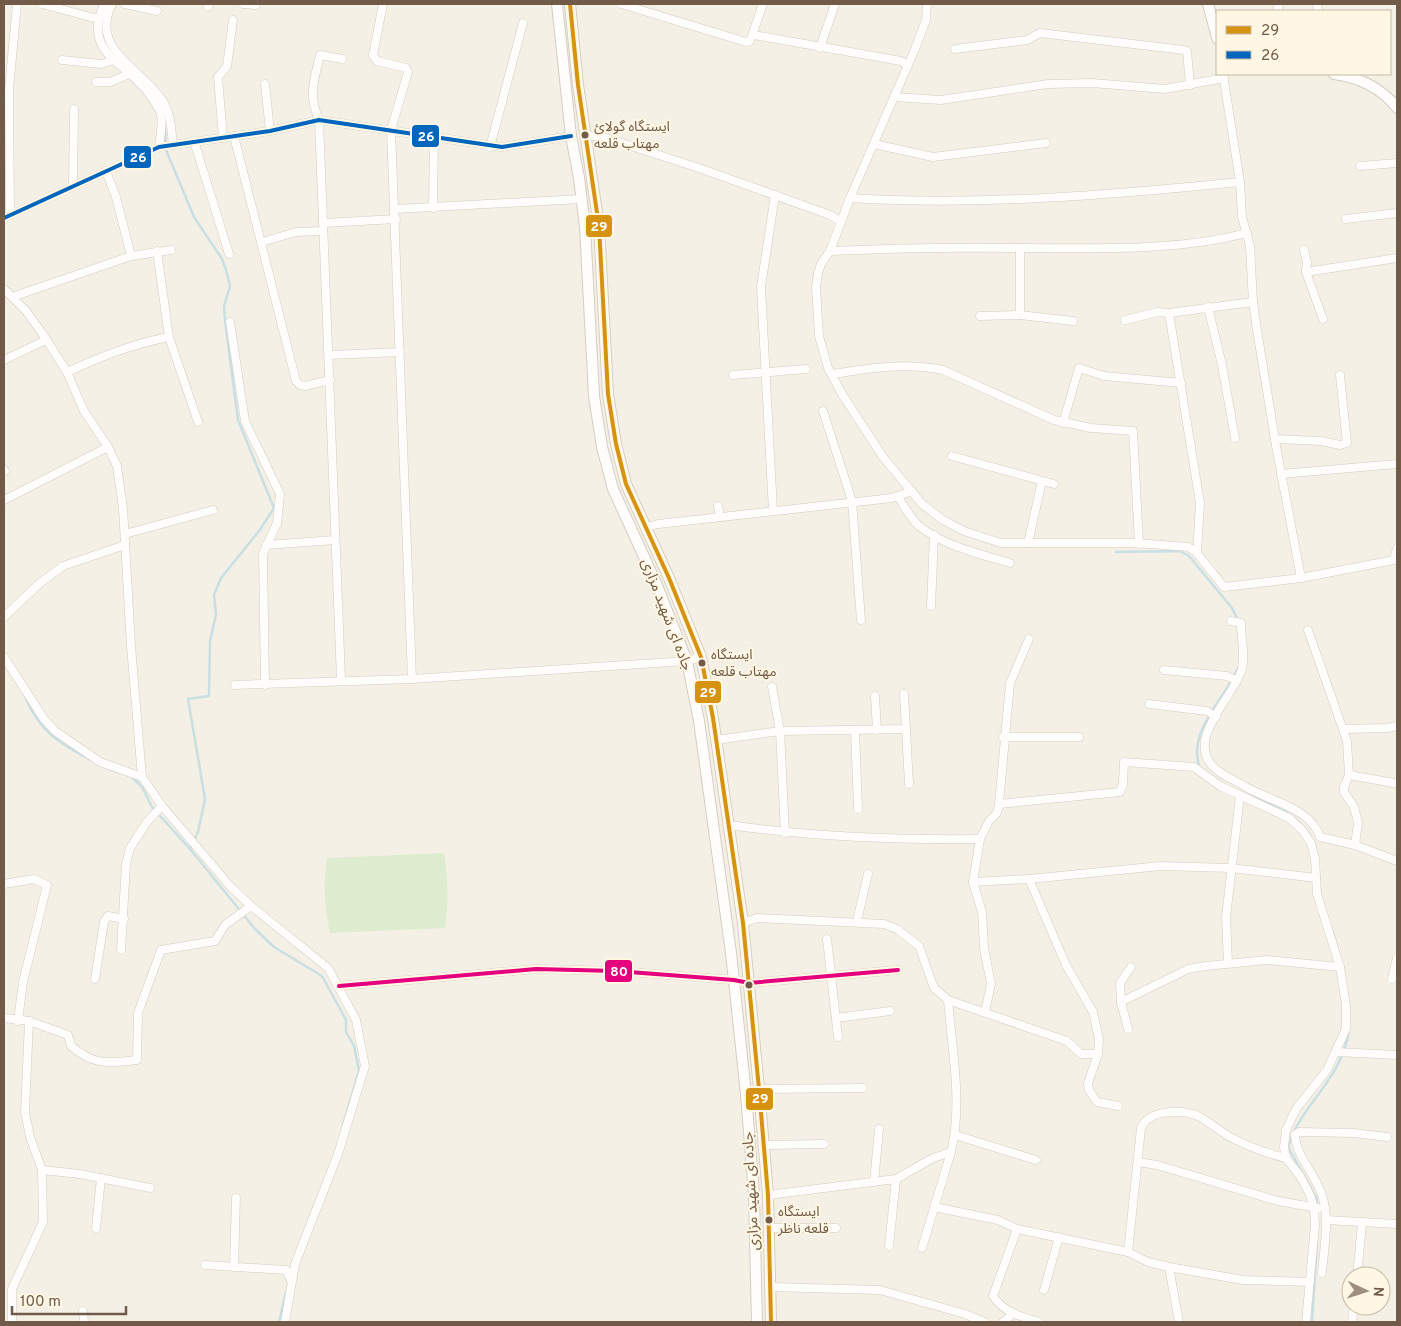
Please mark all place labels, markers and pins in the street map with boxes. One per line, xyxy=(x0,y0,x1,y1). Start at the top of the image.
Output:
place label: ایستگاه گولائ مهتاب قلعه xyxy=(594,119,670,153)
marker: ایستگاه گولائ مهتاب قلعه xyxy=(580,130,590,140)
place label: ایستگاه مهتاب قلعه xyxy=(711,647,777,681)
marker: ایستگاه مهتاب قلعه xyxy=(697,658,707,668)
unlabelled marker xyxy=(744,980,754,990)
place label: ایستگاه قلعه ناظر xyxy=(777,1204,829,1238)
marker: ایستگاه قلعه ناظر xyxy=(764,1215,774,1225)

